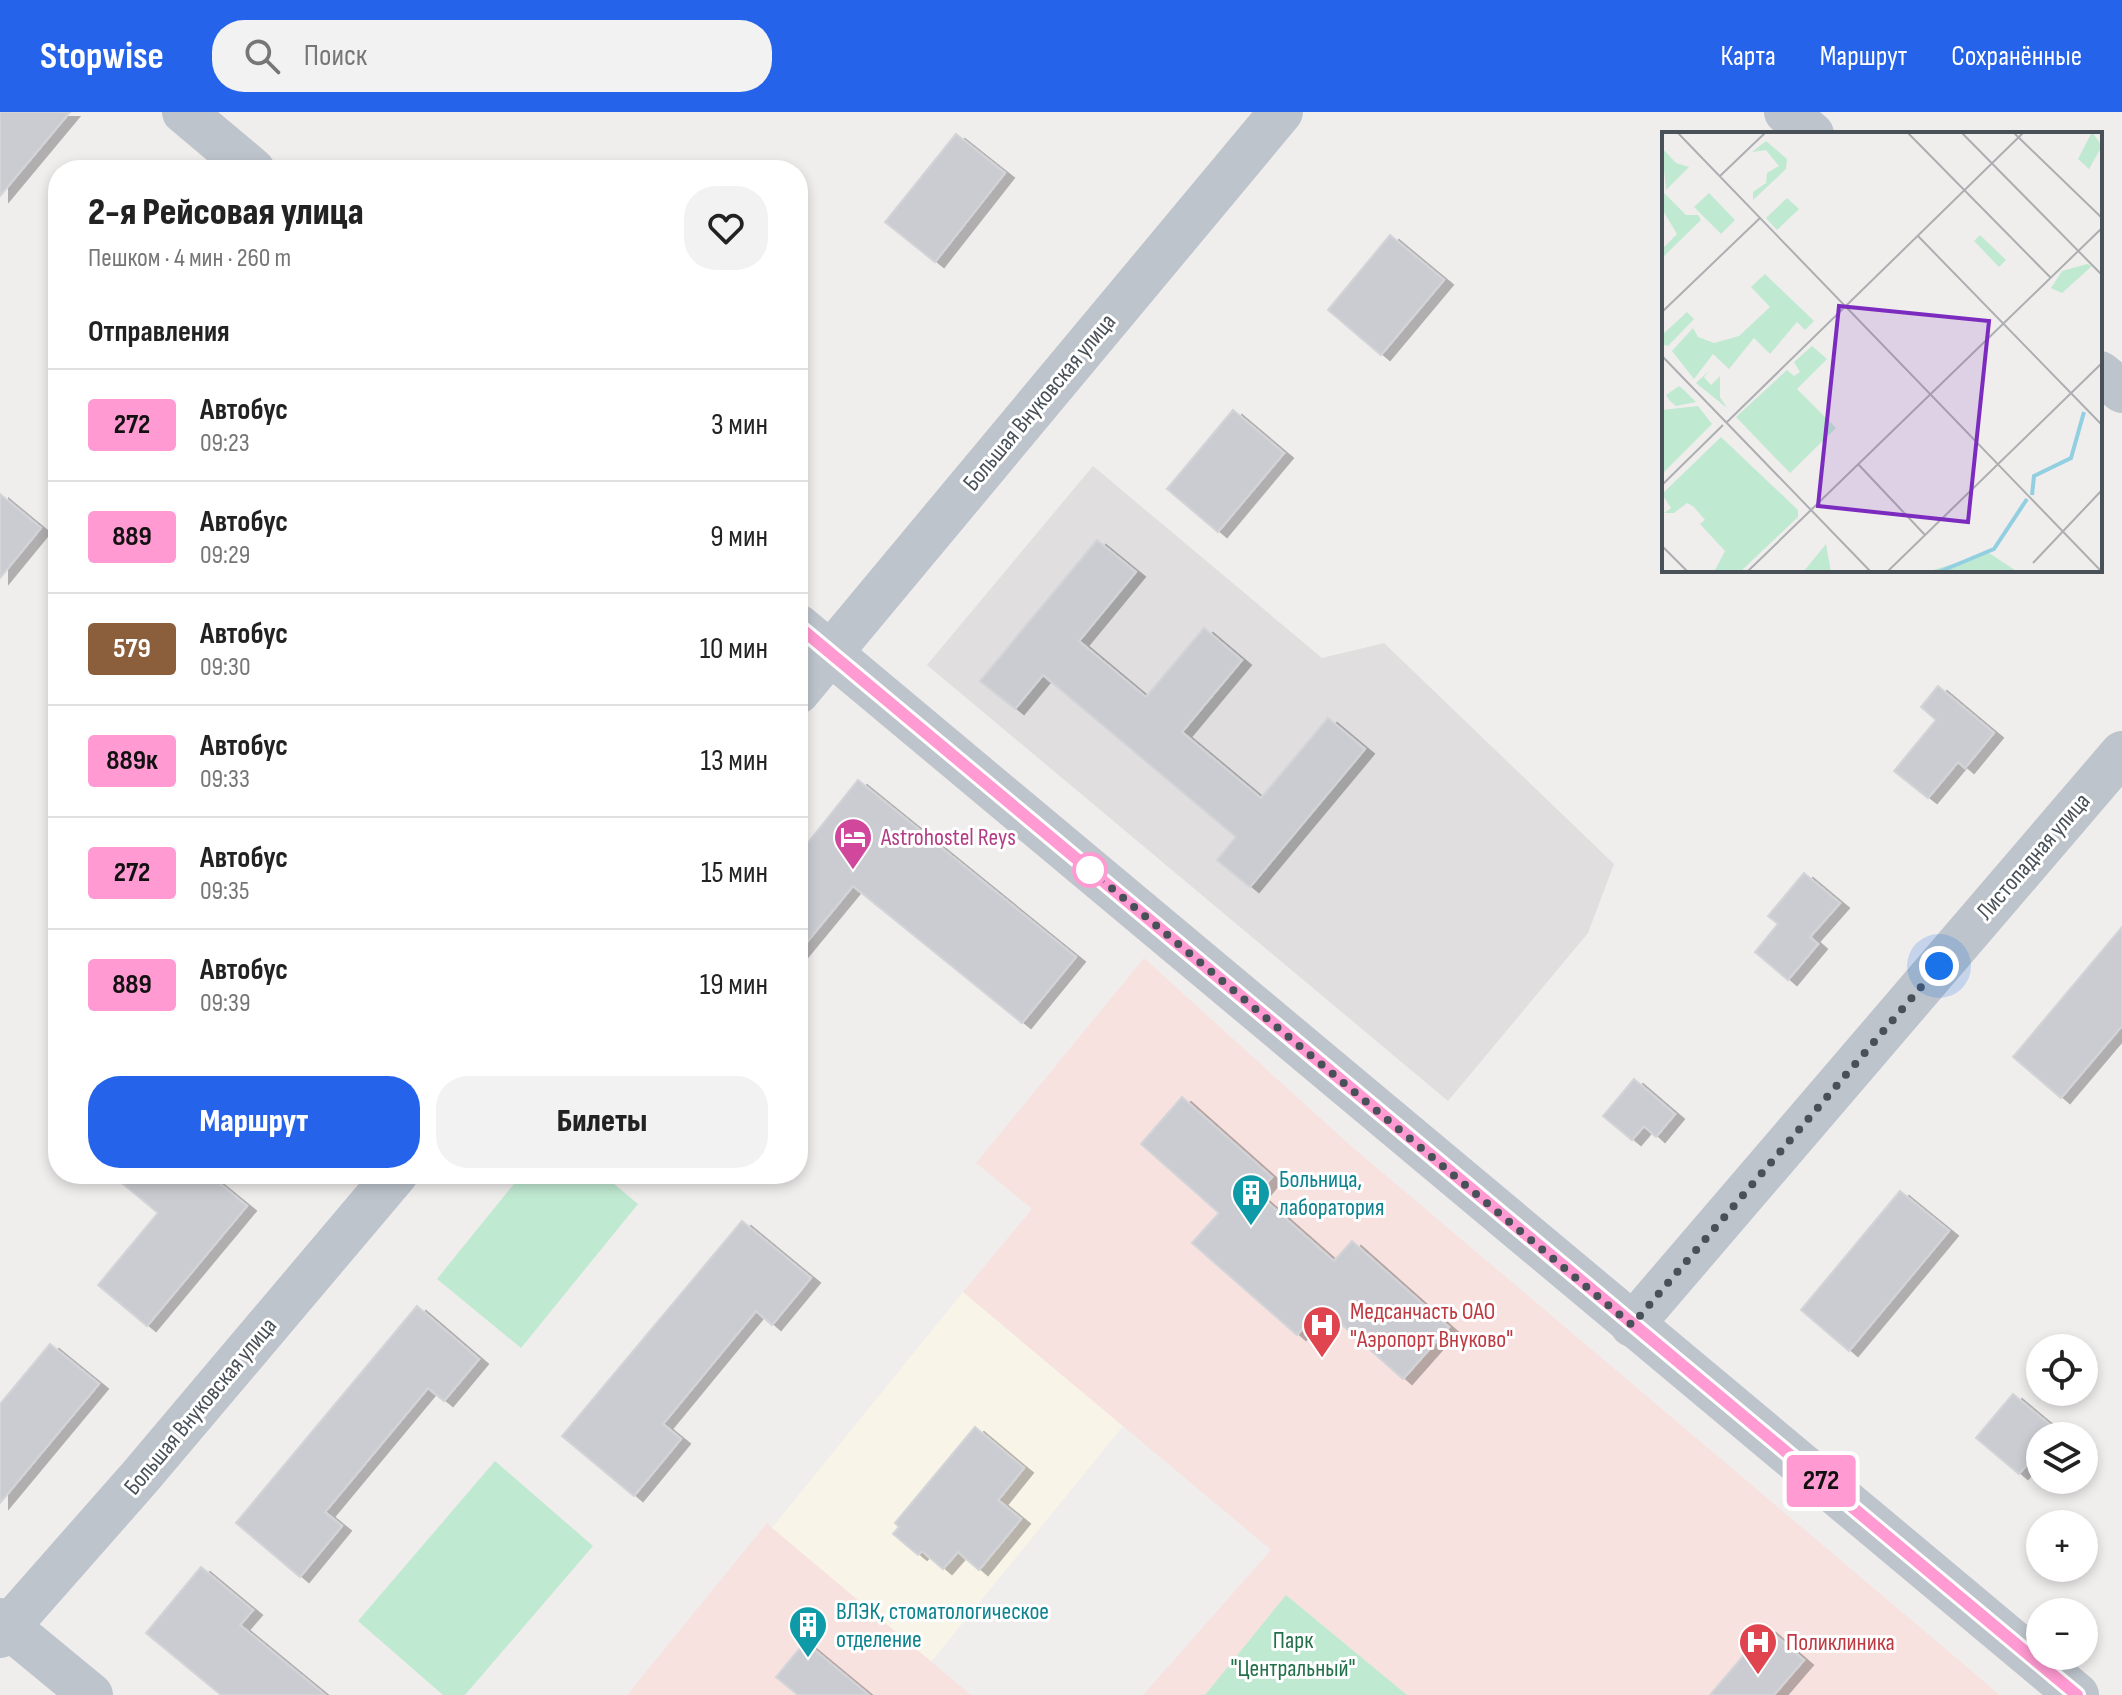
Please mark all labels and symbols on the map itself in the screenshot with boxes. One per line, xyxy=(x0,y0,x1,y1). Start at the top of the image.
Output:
inset map xyxy=(1662,132,2102,572)
street label: Большая Внуковская улица xyxy=(957,308,1122,497)
street label: Листопадная улица xyxy=(1970,787,2096,926)
hotel icon: Astrohostel Reys xyxy=(832,816,874,871)
place label: Astrohostel Reys xyxy=(880,823,1016,852)
unlabelled marker xyxy=(1073,853,1107,887)
your location xyxy=(1919,946,1959,986)
place label: Больница, лаборатория xyxy=(1279,1165,1384,1222)
building icon: Больница, лаборатория xyxy=(1230,1172,1272,1227)
place label: Медсанчасть ОАО "Аэропорт Внуково" xyxy=(1350,1297,1513,1354)
hospital icon: Медсанчасть ОАО "Аэропорт Внуково" xyxy=(1301,1304,1343,1359)
street label: Большая Внуковская улица xyxy=(118,1312,283,1501)
line badge: 272 xyxy=(1775,1455,1867,1507)
place label: ВЛЭК, стоматологическое отделение xyxy=(836,1597,1049,1654)
building icon: ВЛЭК, стоматологическое отделение xyxy=(787,1604,829,1659)
hospital icon: Поликлиника xyxy=(1737,1621,1779,1676)
park label: Парк "Центральный" xyxy=(1231,1626,1355,1683)
place label: Поликлиника xyxy=(1786,1628,1895,1657)

